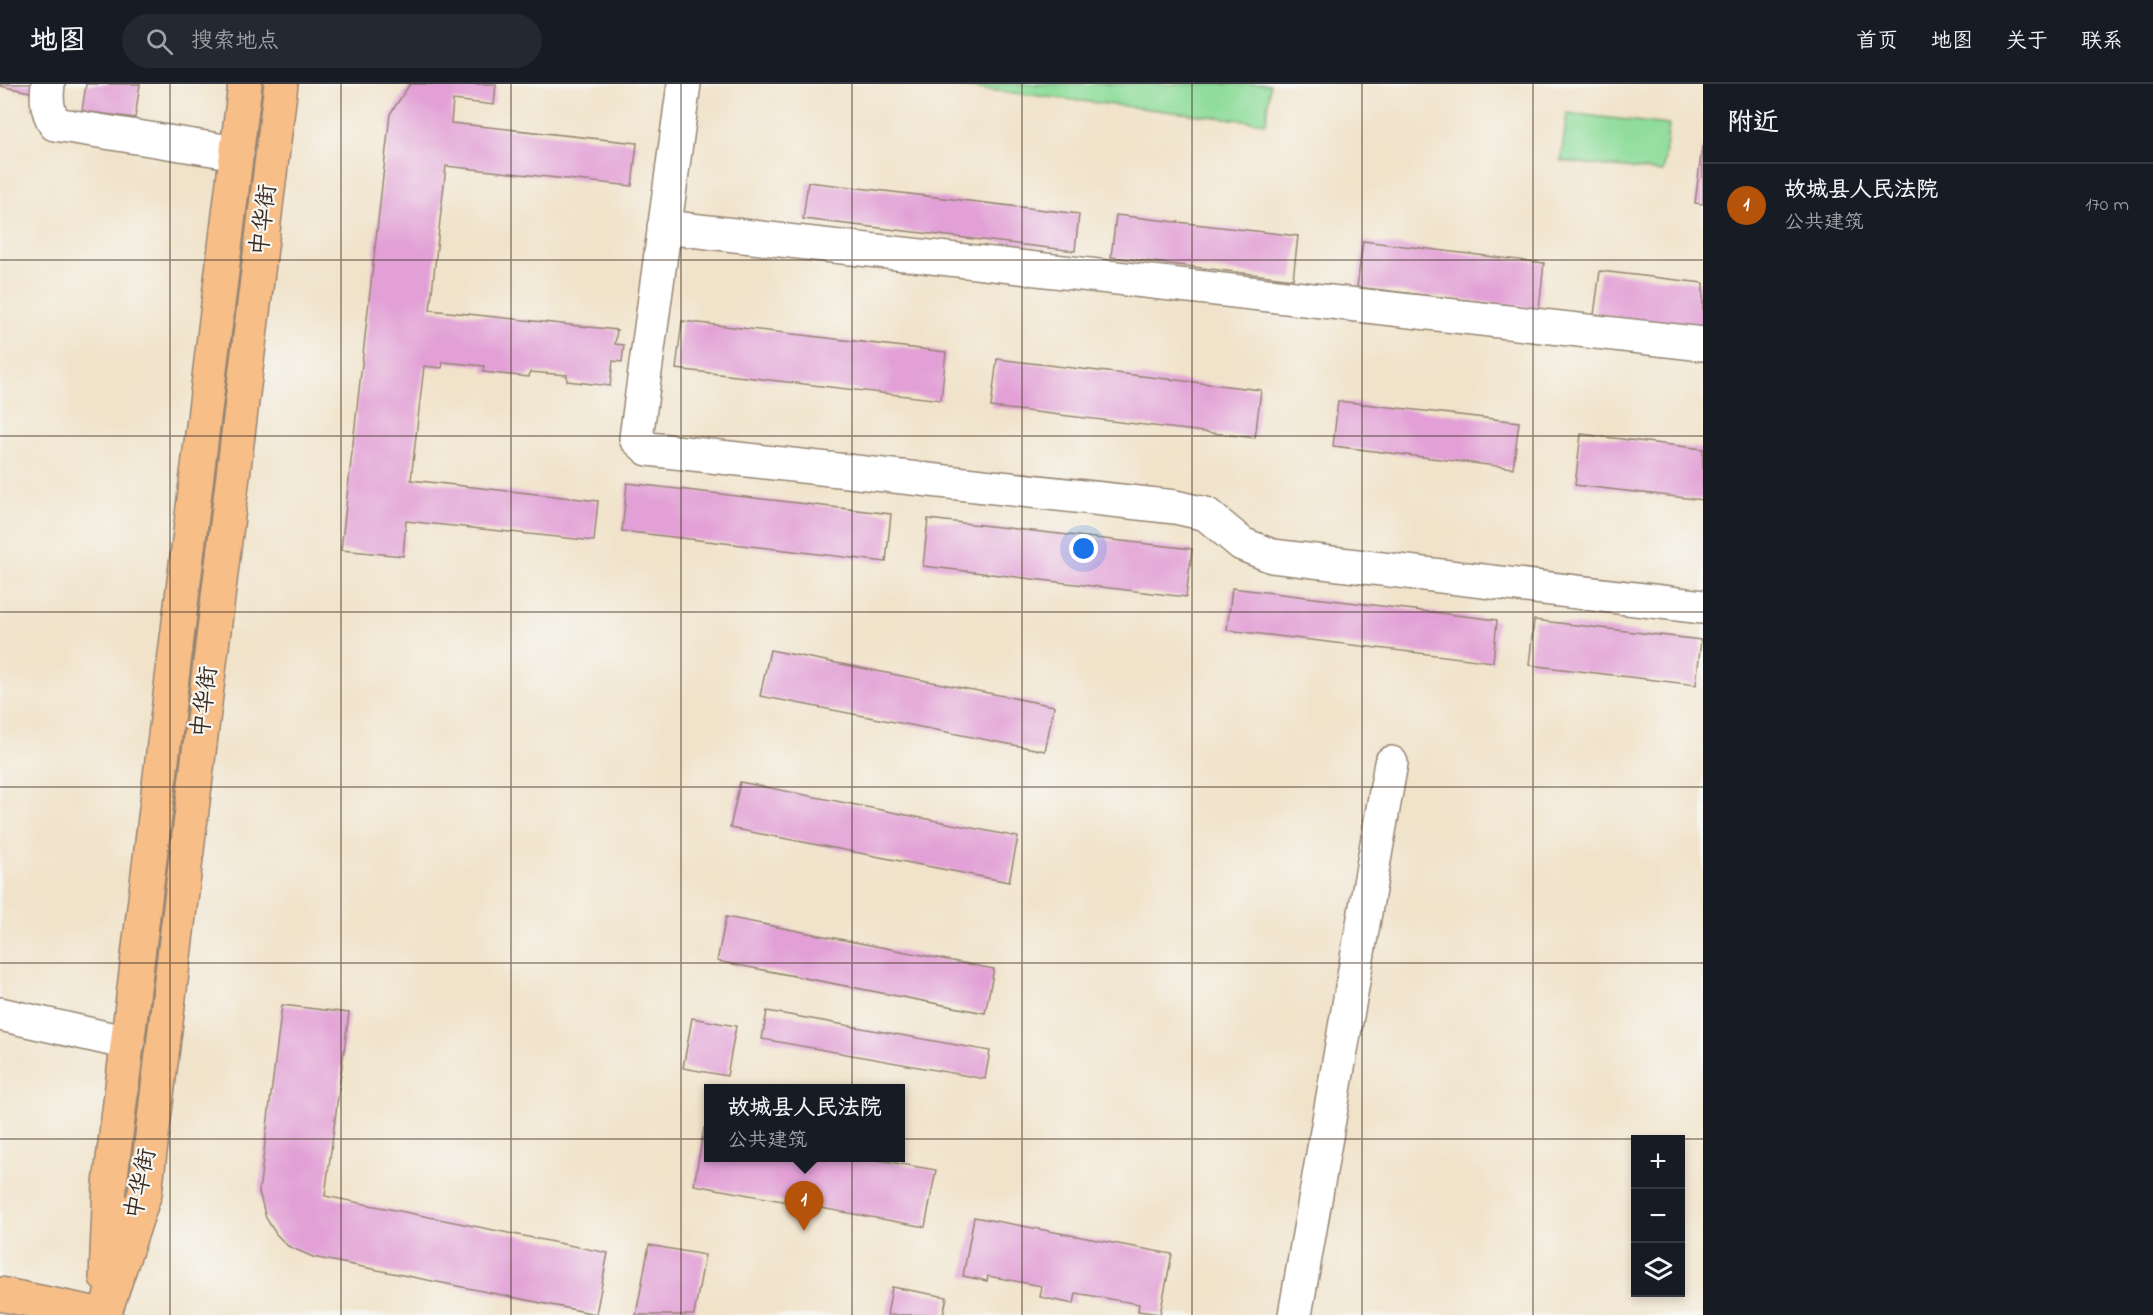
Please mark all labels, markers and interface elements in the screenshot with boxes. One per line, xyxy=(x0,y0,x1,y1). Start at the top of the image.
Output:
search box xyxy=(122,14,542,68)
text: 地图 xyxy=(30,22,86,63)
icon: search xyxy=(143,25,176,58)
text: 搜索地点 xyxy=(191,26,279,58)
text: 首页 xyxy=(1856,27,1898,57)
text: 地图 xyxy=(1931,27,1973,57)
text: 关于 xyxy=(2006,27,2048,57)
text: 联系 xyxy=(2081,27,2123,57)
text: 附近 xyxy=(1727,105,1779,143)
text: 故城县人民法院 xyxy=(1784,175,1938,207)
street label: 中华街 xyxy=(243,182,287,258)
text: 1 xyxy=(1743,191,1750,220)
text: 170 m xyxy=(2085,191,2129,220)
text: 公共建筑 xyxy=(1784,209,1864,238)
your location xyxy=(1069,534,1098,563)
street label: 中华街 xyxy=(184,664,228,740)
popup xyxy=(704,1084,905,1162)
text: 故城县人民法院 xyxy=(727,1093,882,1125)
text: 公共建筑 xyxy=(727,1127,807,1156)
map controls xyxy=(1631,1135,1685,1297)
button: + xyxy=(1631,1135,1685,1189)
street label: 中华街 xyxy=(117,1145,167,1223)
pin: 1 xyxy=(784,1182,824,1231)
button: − xyxy=(1631,1189,1685,1243)
button: layers xyxy=(1631,1243,1685,1297)

